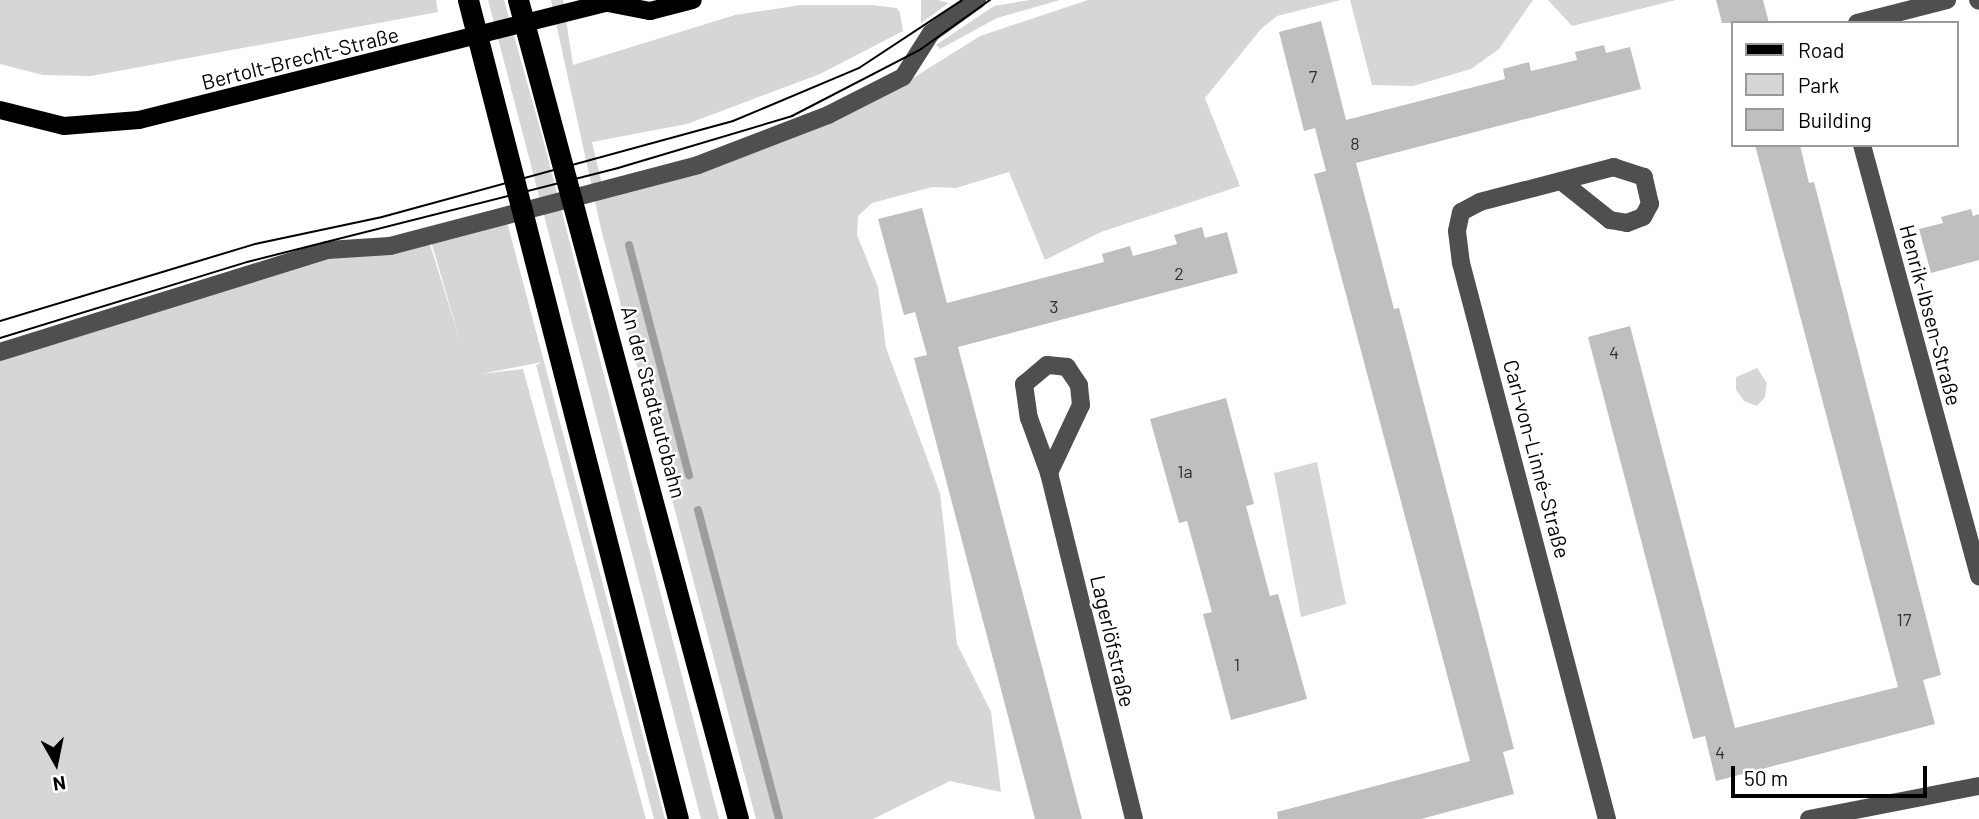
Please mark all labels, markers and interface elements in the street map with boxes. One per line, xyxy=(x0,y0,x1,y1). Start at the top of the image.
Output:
street label: Bertolt-Brecht-Straße xyxy=(199,21,401,95)
legend xyxy=(1730,21,1958,147)
text: Road xyxy=(1798,37,1844,62)
house number: 7 xyxy=(1309,65,1317,87)
text: Park xyxy=(1798,72,1839,97)
text: Building xyxy=(1798,107,1872,132)
house number: 8 xyxy=(1350,132,1360,154)
street label: Henrik-Ibsen-Straße xyxy=(1895,222,1967,408)
house number: 2 xyxy=(1174,262,1184,284)
house number: 3 xyxy=(1049,295,1059,317)
street label: An der Stadtautobahn xyxy=(616,303,692,501)
house number: 4 xyxy=(1609,341,1619,363)
street label: Carl-von-Linné-Straße xyxy=(1498,357,1576,561)
house number: 1a xyxy=(1177,460,1193,482)
street label: Lagerlöfstraße xyxy=(1086,573,1140,709)
house number: 17 xyxy=(1897,608,1911,630)
house number: 1 xyxy=(1234,653,1240,675)
north arrow xyxy=(21,728,91,798)
house number: 4 xyxy=(1715,741,1725,763)
scale bar xyxy=(1734,752,1930,796)
text: 50 m xyxy=(1744,765,1788,790)
text: N xyxy=(51,772,67,797)

